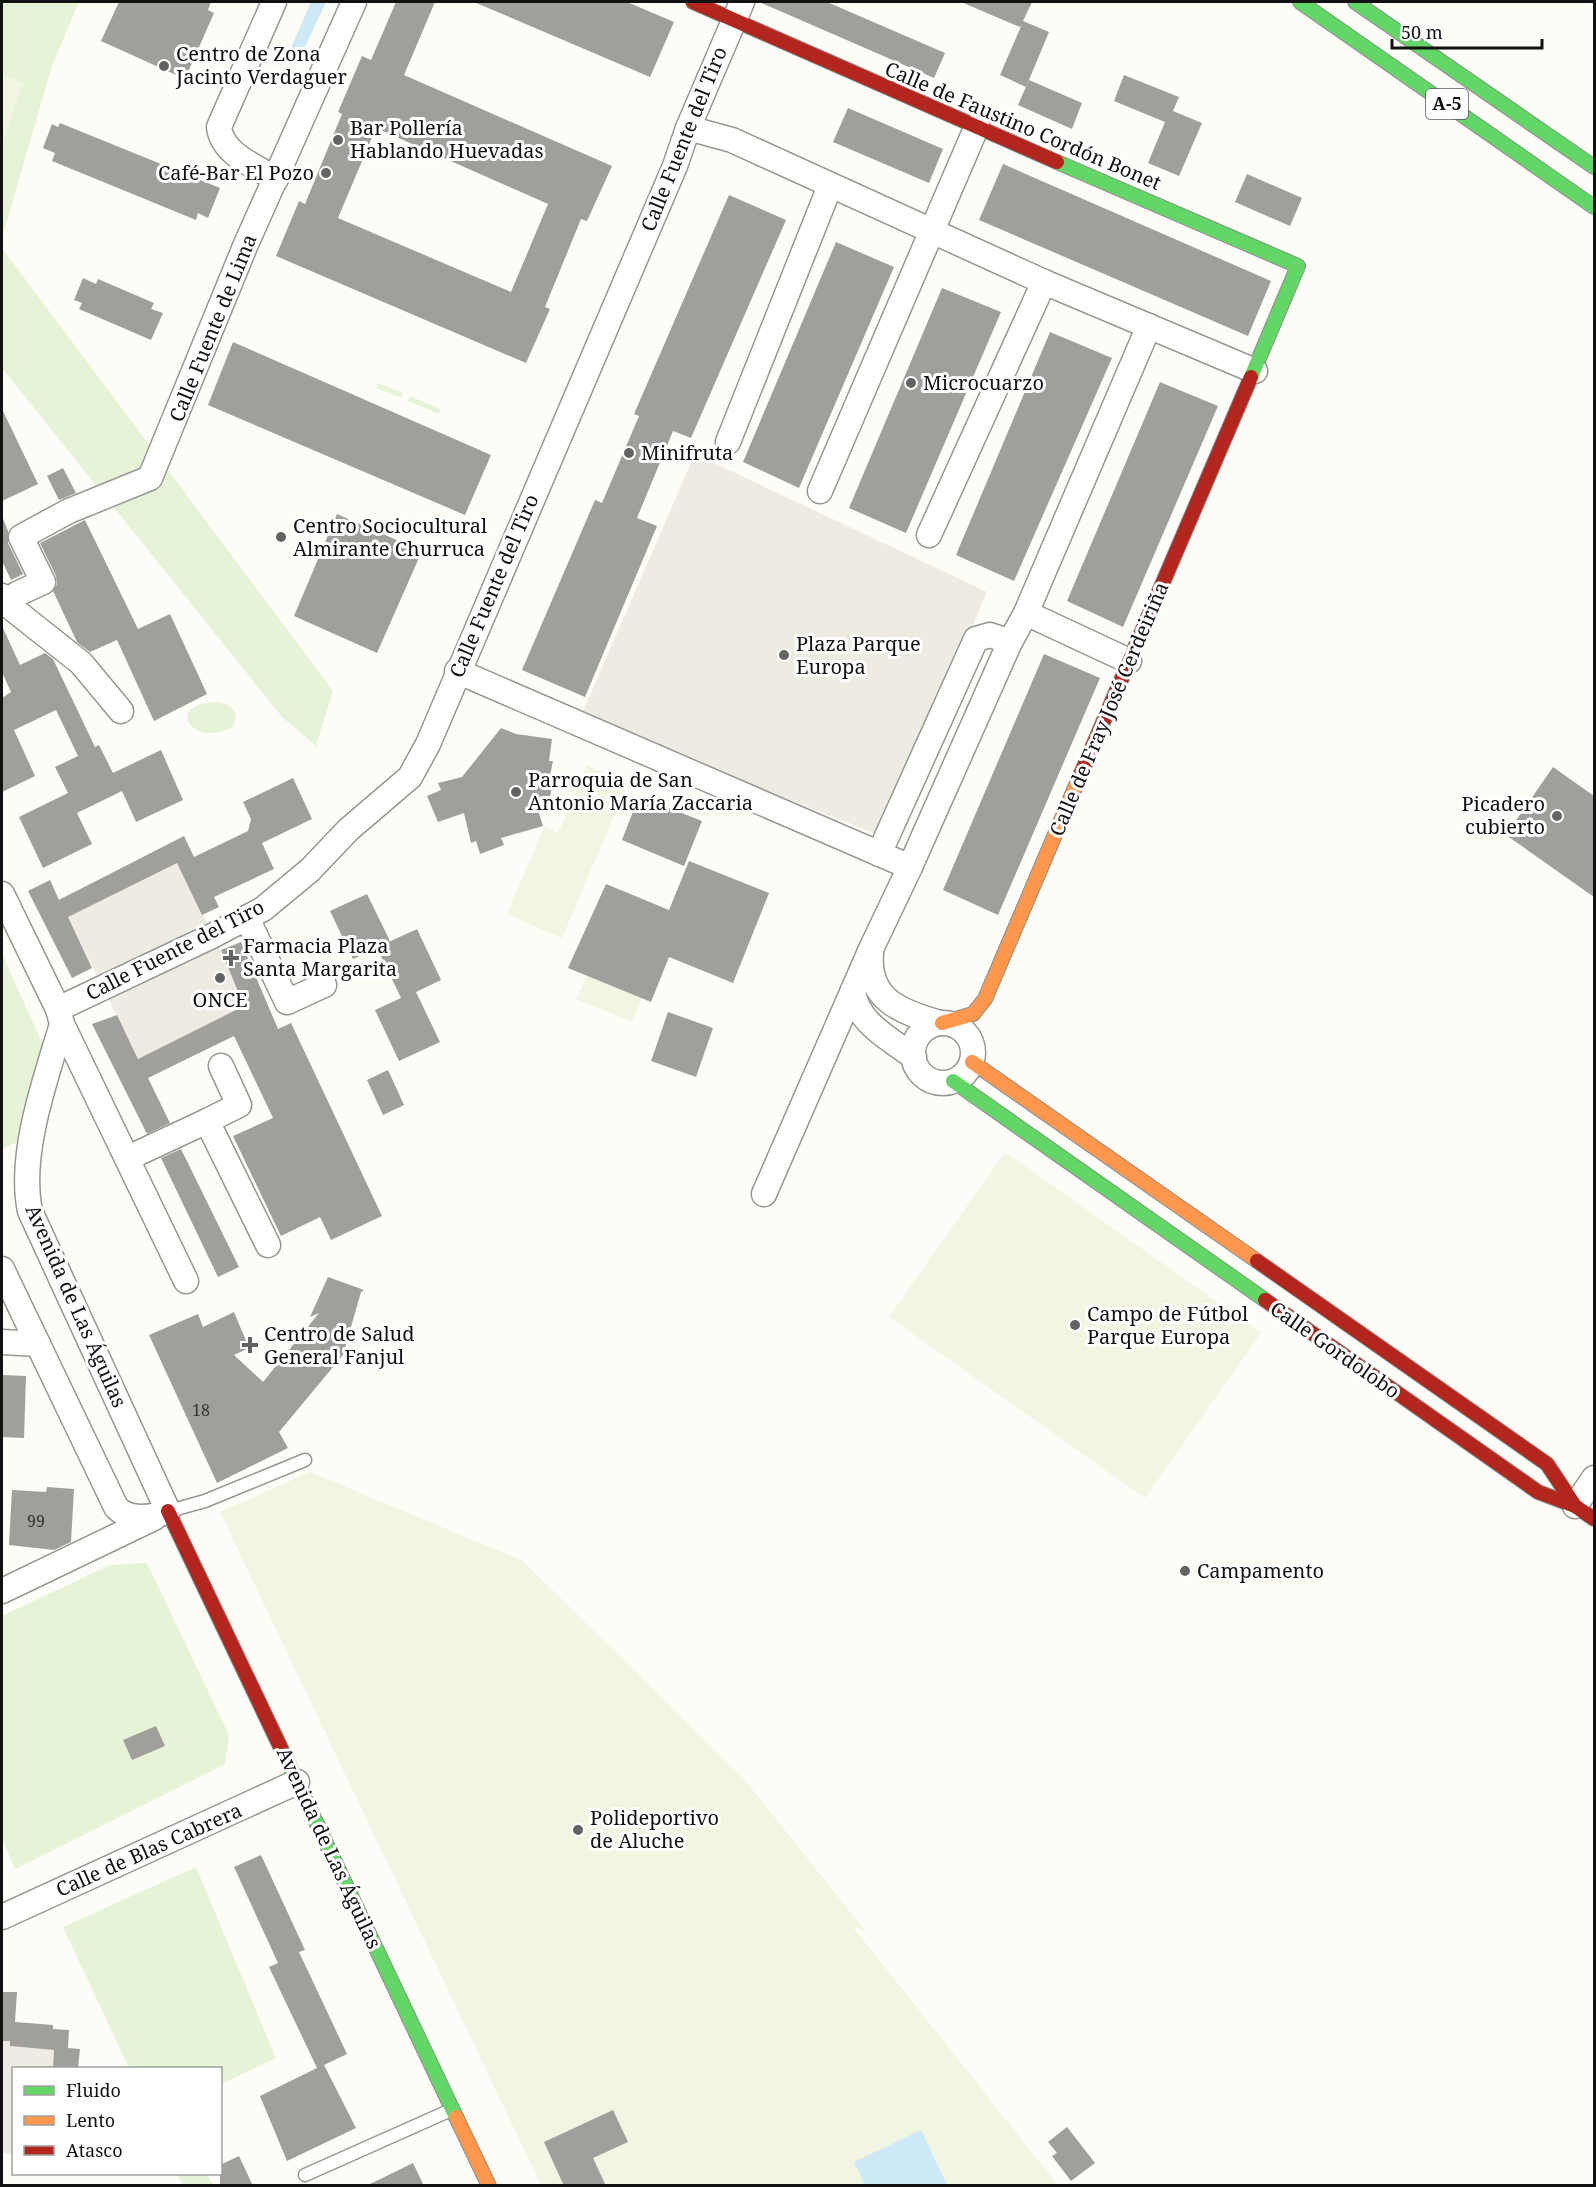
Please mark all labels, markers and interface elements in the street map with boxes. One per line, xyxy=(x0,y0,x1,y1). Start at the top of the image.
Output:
scale bar xyxy=(1392,12,1542,50)
text: 50 m xyxy=(1401,20,1443,44)
place label: Centro de Zona Jacinto Verdaguer xyxy=(175,40,347,90)
street label: Calle Fuente del Tiro xyxy=(634,42,733,235)
street label: Calle de Faustino Cordón Bonet xyxy=(881,55,1165,196)
marker: Centro de Zona Jacinto Verdaguer xyxy=(157,59,171,73)
road number: A-5 xyxy=(1426,89,1468,119)
place label: Bar Pollería Hablando Huevadas xyxy=(350,114,543,164)
marker: Bar Pollería Hablando Huevadas xyxy=(331,133,345,147)
place label: Café-Bar El Pozo xyxy=(158,159,314,186)
marker: Café-Bar El Pozo xyxy=(319,166,333,180)
street label: Calle Fuente de Lima xyxy=(163,230,263,426)
place label: Microcuarzo xyxy=(923,369,1044,396)
marker: Microcuarzo xyxy=(904,376,918,390)
place label: Minifruta xyxy=(641,439,733,466)
marker: Minifruta xyxy=(622,446,636,460)
street label: Calle Fuente del Tiro xyxy=(443,490,544,682)
place label: Centro Sociocultural Almirante Churruca xyxy=(293,512,487,562)
marker: Centro Sociocultural Almirante Churruca xyxy=(274,530,288,544)
street label: Calle de Fray José Cerdeiriña xyxy=(1043,578,1174,840)
place label: Plaza Parque Europa xyxy=(796,630,921,680)
marker: Plaza Parque Europa xyxy=(777,648,791,662)
place label: Parroquia de San Antonio María Zaccaria xyxy=(528,766,753,816)
marker: Parroquia de San Antonio María Zaccaria xyxy=(509,785,523,799)
place label: Picadero cubierto xyxy=(1461,790,1545,840)
marker: Picadero cubierto xyxy=(1550,809,1564,823)
street label: Calle Fuente del Tiro xyxy=(81,893,269,1006)
place label: Farmacia Plaza Santa Margarita xyxy=(243,932,397,982)
marker: Farmacia Plaza Santa Margarita xyxy=(224,951,238,965)
marker: ONCE xyxy=(213,971,227,985)
place label: ONCE xyxy=(193,986,247,1013)
street label: Avenida de Las Águilas xyxy=(20,1200,133,1411)
street label: Calle Gordolobo xyxy=(1265,1295,1405,1404)
place label: Campo de Fútbol Parque Europa xyxy=(1087,1300,1248,1350)
marker: Campo de Fútbol Parque Europa xyxy=(1068,1318,1082,1332)
place label: Centro de Salud General Fanjul xyxy=(264,1320,415,1370)
marker: Centro de Salud General Fanjul xyxy=(241,1336,259,1354)
house number: 18 xyxy=(192,1399,210,1421)
house number: 99 xyxy=(27,1510,45,1532)
place label: Campamento xyxy=(1197,1557,1324,1584)
marker: Campamento xyxy=(1178,1564,1192,1578)
street label: Avenida de Las Águilas xyxy=(271,1743,388,1953)
street label: Calle de Blas Cabrera xyxy=(51,1796,246,1903)
place label: Polideportivo de Aluche xyxy=(590,1804,719,1854)
marker: Polideportivo de Aluche xyxy=(571,1823,585,1837)
legend xyxy=(12,2067,222,2175)
text: Fluido xyxy=(66,2078,121,2102)
text: Lento xyxy=(66,2108,115,2132)
text: Atasco xyxy=(66,2138,123,2162)

